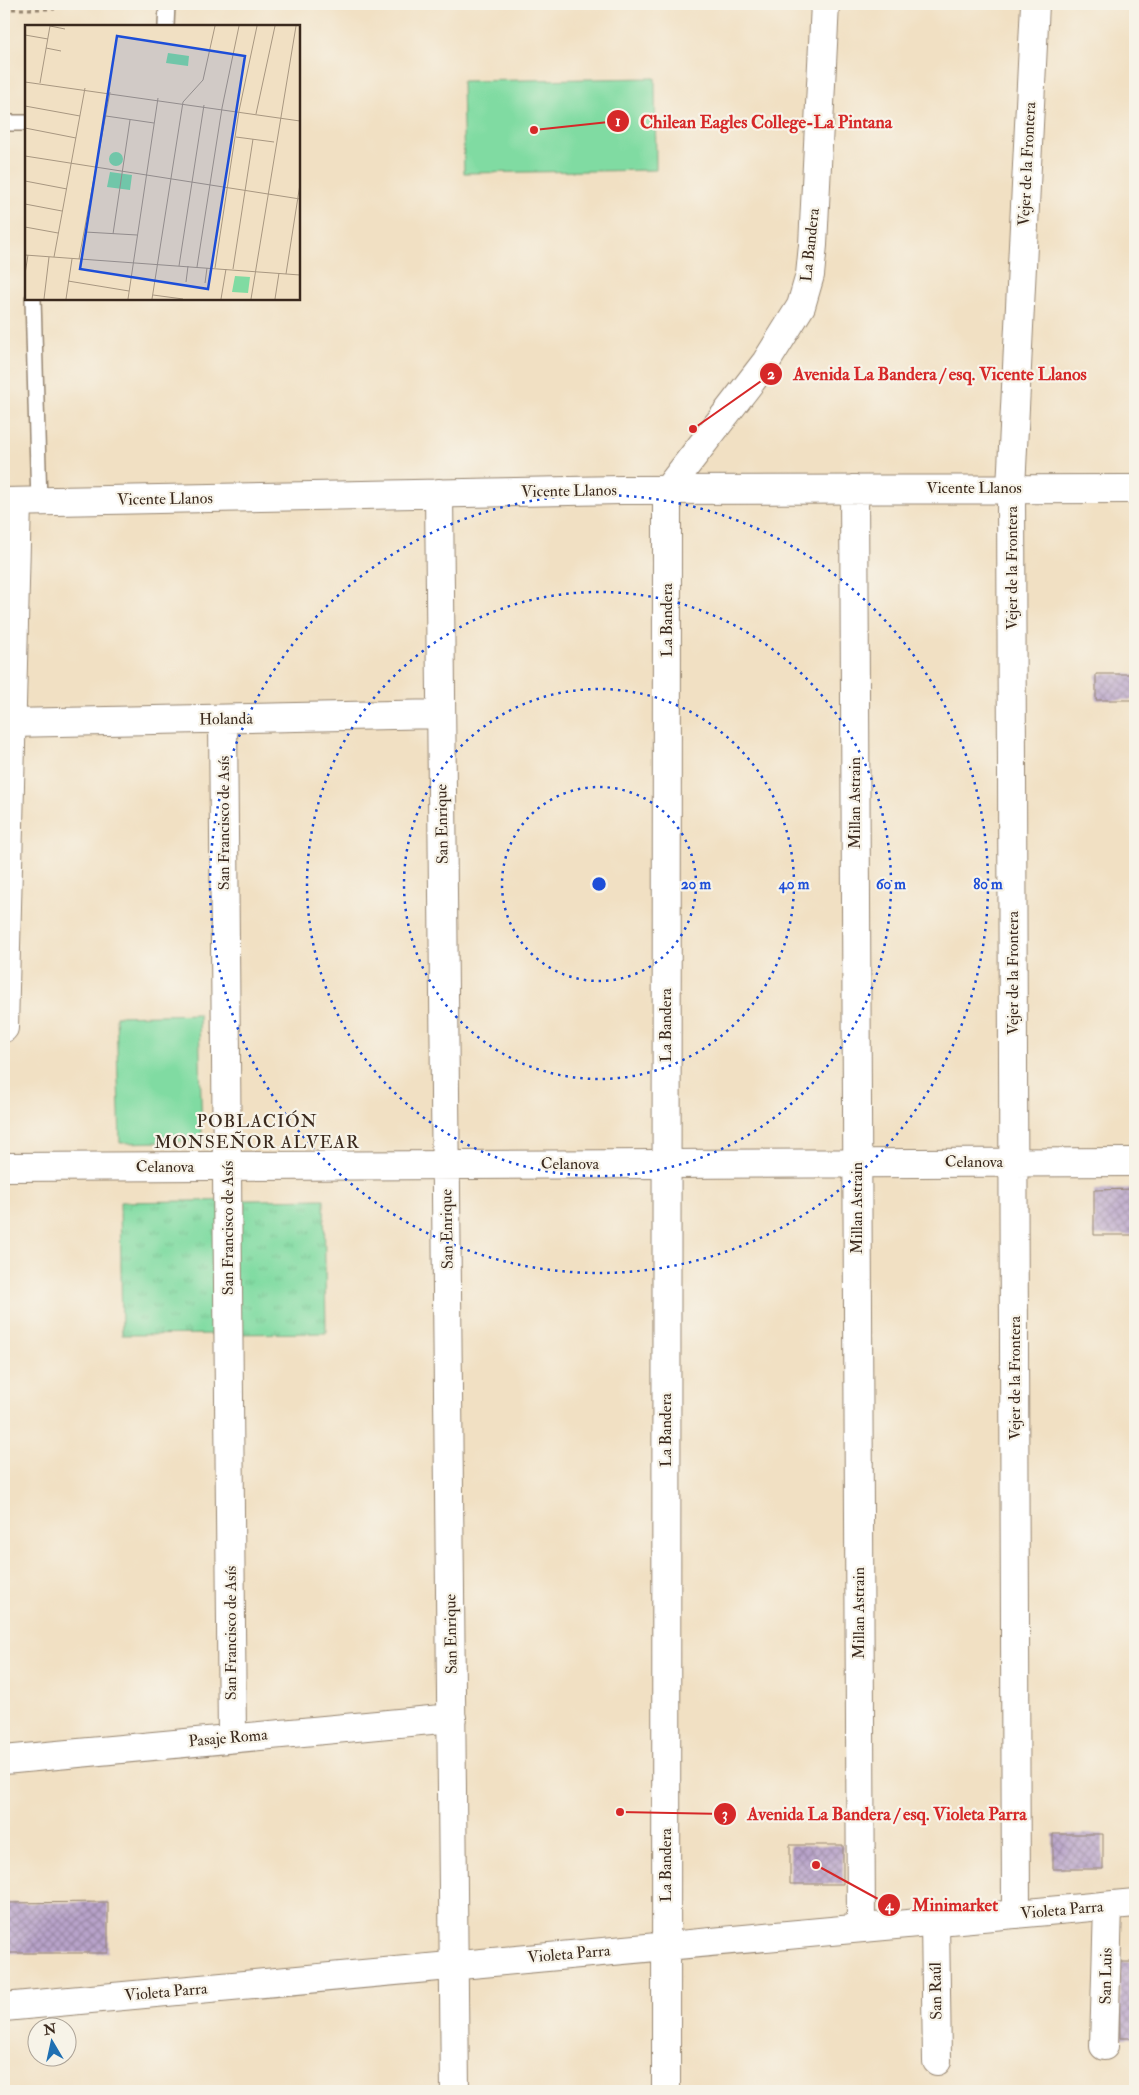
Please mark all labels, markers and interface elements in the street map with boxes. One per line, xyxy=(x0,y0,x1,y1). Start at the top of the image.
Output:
inset map xyxy=(25,25,300,300)
street label: Vejer de la Frontera xyxy=(1014,101,1040,227)
callout: Chilean Eagles College-La Pintana xyxy=(605,105,903,138)
text: Chilean Eagles College-La Pintana xyxy=(640,111,893,134)
text: 1 xyxy=(615,112,621,131)
street label: La Bandera xyxy=(796,207,824,283)
callout: Avenida La Bandera / esq. Vicente Llanos xyxy=(758,357,1097,390)
text: Avenida La Bandera / esq. Vicente Llanos xyxy=(792,363,1087,386)
text: 2 xyxy=(767,365,775,384)
street label: Vicente Llanos xyxy=(926,478,1022,498)
street label: Vicente Llanos xyxy=(521,480,617,502)
street label: Vicente Llanos xyxy=(117,488,213,510)
street label: Vejer de la Frontera xyxy=(1002,505,1022,630)
street label: La Bandera xyxy=(657,583,677,657)
street label: Holanda xyxy=(199,709,254,729)
street label: San Francisco de Asís xyxy=(214,756,234,890)
street label: Millan Astrain xyxy=(845,757,865,849)
street label: San Enrique xyxy=(431,783,453,864)
centre of rings xyxy=(590,875,608,893)
text: 20 m xyxy=(681,875,711,894)
text: 40 m xyxy=(778,875,810,894)
text: 60 m xyxy=(876,875,906,894)
text: 80 m xyxy=(973,875,1003,894)
street label: Vejer de la Frontera xyxy=(1003,910,1023,1035)
street label: La Bandera xyxy=(656,988,676,1062)
district label: POBLACIÓN MONSEÑOR ALVEAR xyxy=(154,1110,360,1154)
street label: Celanova xyxy=(945,1152,1004,1172)
street label: Celanova xyxy=(541,1154,600,1174)
street label: Celanova xyxy=(136,1157,195,1177)
street label: San Francisco de Asís xyxy=(218,1161,238,1295)
street label: Millan Astrain xyxy=(847,1162,867,1254)
street label: San Enrique xyxy=(436,1188,458,1269)
street label: Vejer de la Frontera xyxy=(1005,1315,1025,1440)
street label: La Bandera xyxy=(656,1393,676,1467)
street label: San Francisco de Asís xyxy=(221,1566,241,1700)
street label: Millan Astrain xyxy=(849,1567,869,1659)
street label: San Enrique xyxy=(440,1593,462,1674)
street label: Pasaje Roma xyxy=(188,1725,269,1751)
callout: Avenida La Bandera / esq. Violeta Parra xyxy=(712,1797,1036,1830)
text: Avenida La Bandera / esq. Violeta Parra xyxy=(746,1803,1027,1826)
text: 3 xyxy=(722,1805,728,1824)
street label: La Bandera xyxy=(656,1828,676,1902)
callout: Minimarket xyxy=(877,1889,1008,1922)
text: Minimarket xyxy=(911,1894,998,1917)
text: 4 xyxy=(884,1896,894,1915)
street label: Violeta Parra xyxy=(1020,1896,1105,1924)
street label: Violeta Parra xyxy=(527,1940,612,1968)
street label: San Luis xyxy=(1096,1947,1116,2005)
street label: San Raúl xyxy=(925,1962,947,2020)
street label: Violeta Parra xyxy=(124,1978,209,2006)
north arrow xyxy=(28,2018,78,2068)
text: N xyxy=(42,2020,58,2039)

